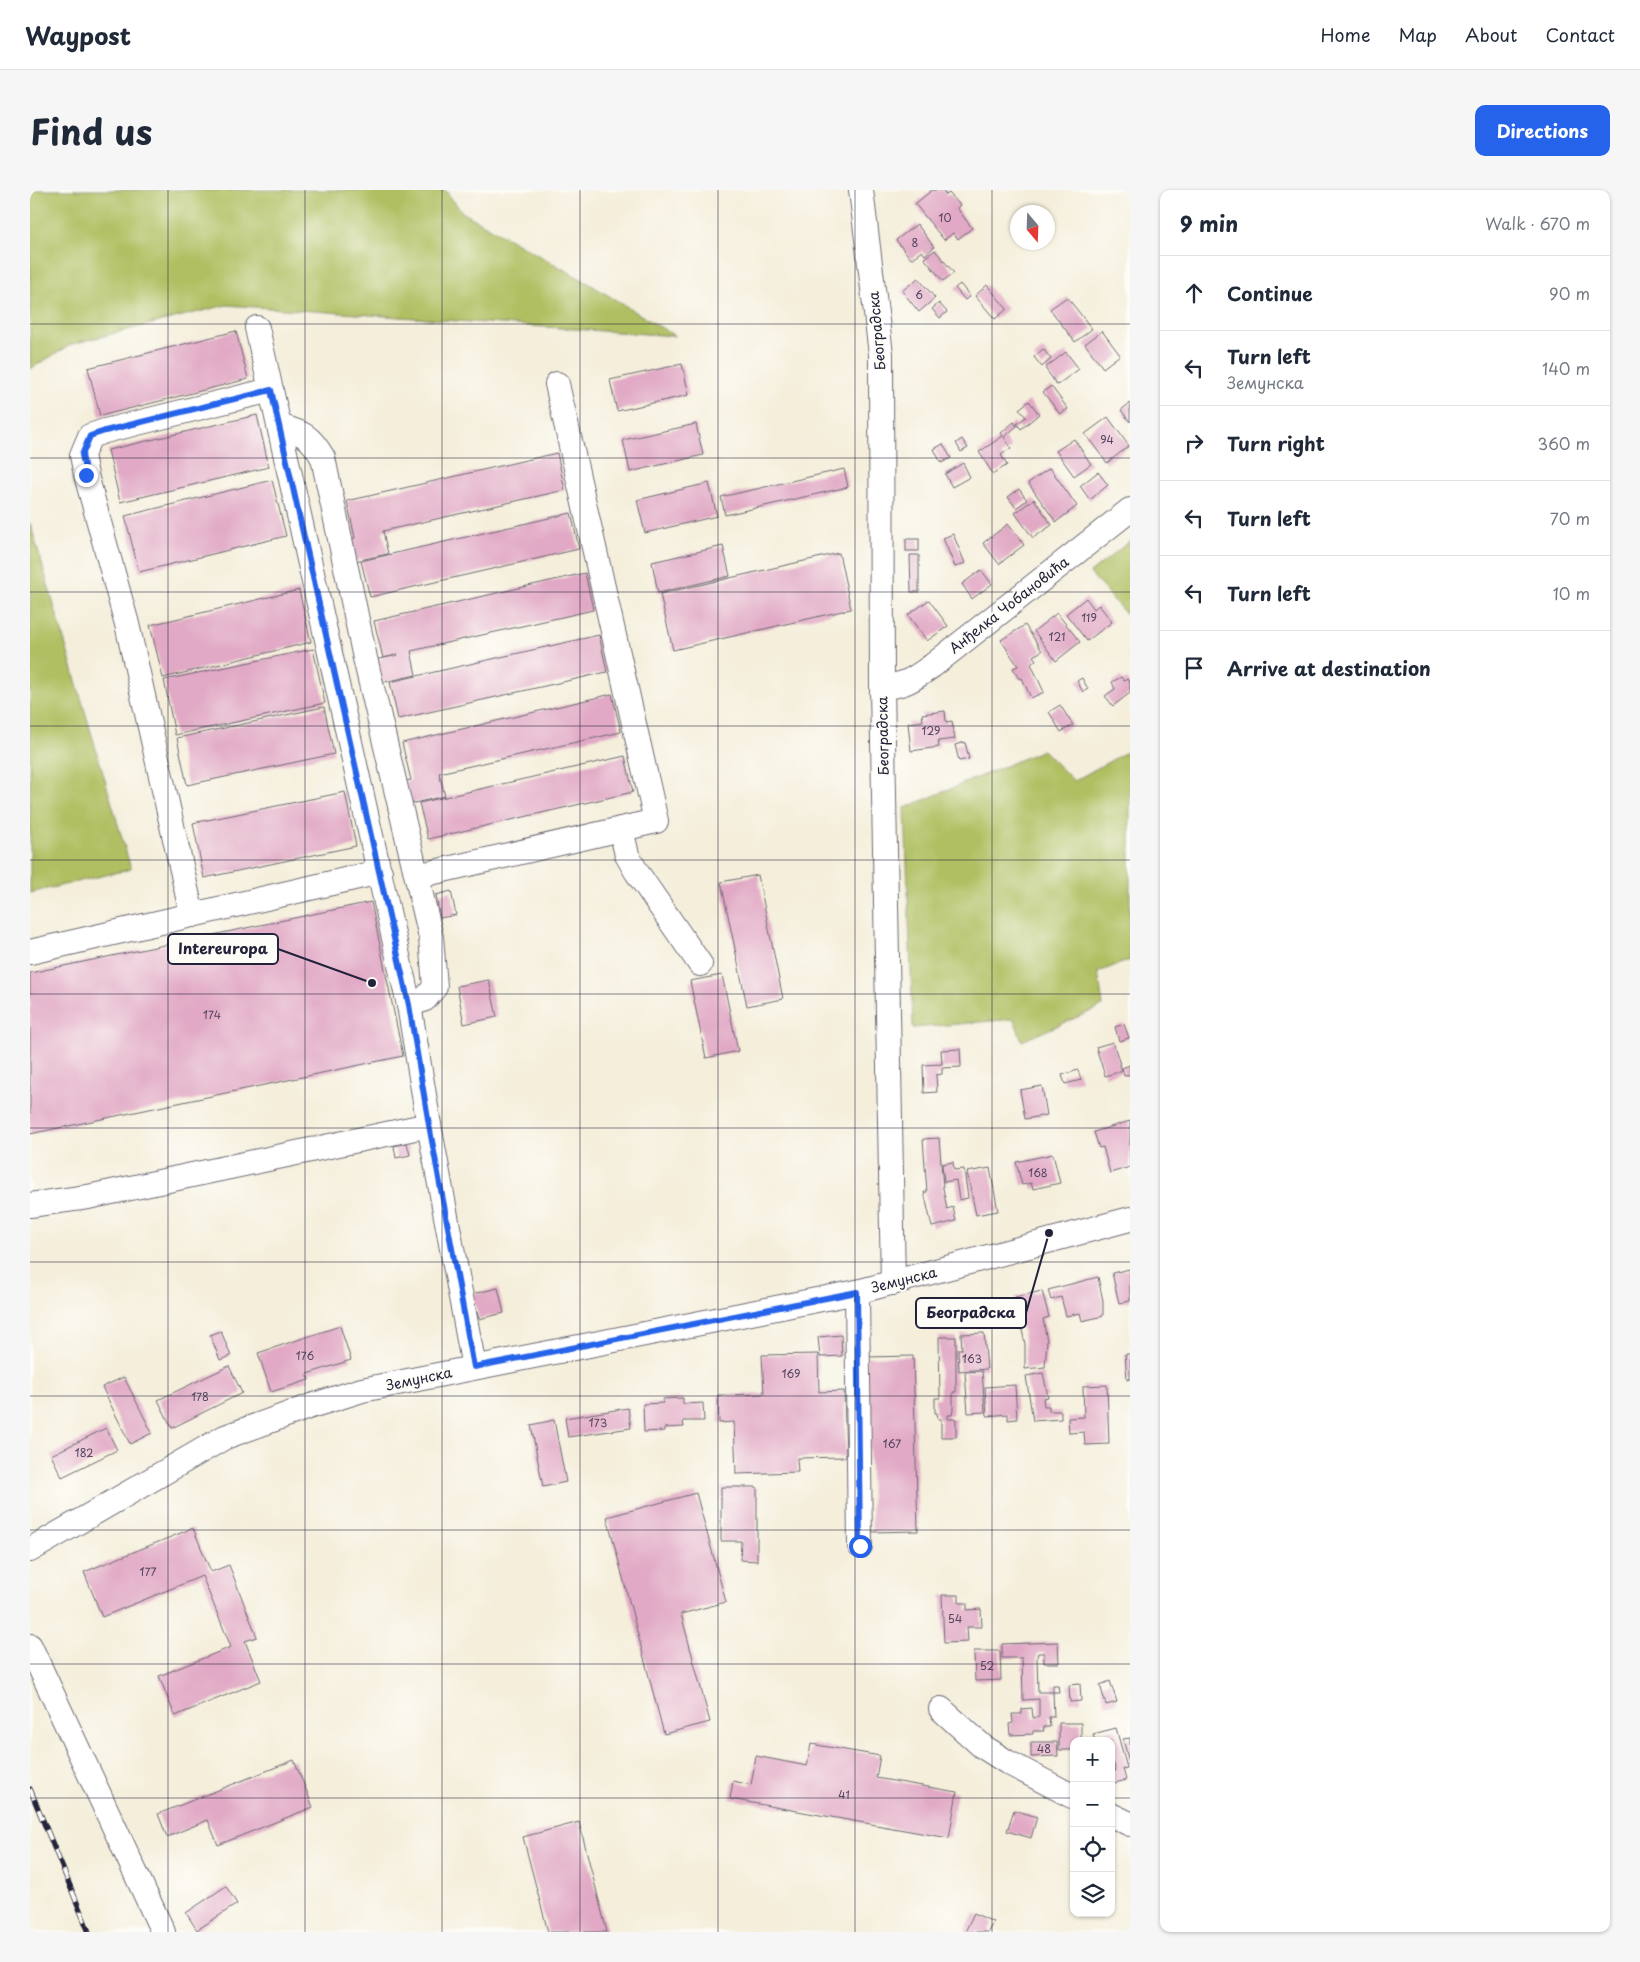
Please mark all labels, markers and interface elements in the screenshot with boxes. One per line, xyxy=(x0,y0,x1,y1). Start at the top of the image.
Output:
text: Waypost xyxy=(25,17,131,53)
text: Home xyxy=(1320,21,1370,48)
text: Map xyxy=(1398,21,1437,48)
text: About xyxy=(1465,21,1517,48)
text: Contact xyxy=(1545,21,1615,48)
text: Find us xyxy=(30,104,152,157)
button: Directions xyxy=(1475,105,1610,156)
north arrow xyxy=(1010,205,1055,250)
text: 9 min xyxy=(1180,207,1238,239)
house number: 10 xyxy=(939,209,951,226)
text: Walk · 670 m xyxy=(1485,211,1590,235)
house number: 8 xyxy=(912,234,919,251)
icon: ahead xyxy=(1180,279,1208,307)
text: Continue xyxy=(1227,279,1313,307)
text: 90 m xyxy=(1549,281,1590,305)
house number: 6 xyxy=(915,286,923,303)
street label: Београдска xyxy=(863,290,890,371)
text: Turn left xyxy=(1227,342,1311,370)
icon: left xyxy=(1180,354,1208,382)
text: 140 m xyxy=(1542,356,1590,380)
text: Земунска xyxy=(1227,370,1304,394)
icon: right xyxy=(1180,429,1208,457)
text: Turn right xyxy=(1227,429,1325,457)
house number: 94 xyxy=(1100,431,1114,448)
text: 360 m xyxy=(1538,431,1590,455)
route end xyxy=(75,464,98,487)
icon: left xyxy=(1180,504,1208,532)
text: Turn left xyxy=(1227,504,1311,532)
text: 70 m xyxy=(1550,506,1590,530)
street label: Анђелка Чобановића xyxy=(944,551,1073,658)
icon: left xyxy=(1180,579,1208,607)
text: Turn left xyxy=(1227,579,1311,607)
text: 10 m xyxy=(1553,581,1590,605)
house number: 119 xyxy=(1081,609,1097,626)
house number: 121 xyxy=(1049,628,1065,645)
icon: arrive xyxy=(1180,654,1208,682)
text: Arrive at destination xyxy=(1227,654,1431,682)
street label: Београдска xyxy=(871,696,894,776)
house number: 129 xyxy=(922,722,940,739)
callout: Intereuropa xyxy=(168,934,278,964)
text: Intereuropa xyxy=(178,936,269,959)
house number: 174 xyxy=(203,1006,221,1023)
house number: 168 xyxy=(1028,1164,1048,1181)
street label: Земунска xyxy=(869,1261,939,1298)
callout: Београдска xyxy=(916,1298,1026,1328)
text: Београдска xyxy=(926,1300,1016,1323)
house number: 176 xyxy=(296,1347,315,1364)
house number: 163 xyxy=(962,1350,982,1367)
street label: Земунска xyxy=(384,1361,454,1396)
house number: 169 xyxy=(782,1365,800,1382)
house number: 178 xyxy=(191,1388,209,1405)
house number: 173 xyxy=(589,1414,607,1431)
house number: 167 xyxy=(883,1435,901,1452)
house number: 182 xyxy=(75,1444,93,1461)
route start xyxy=(849,1535,872,1558)
house number: 177 xyxy=(140,1563,157,1580)
house number: 54 xyxy=(948,1610,962,1627)
house number: 52 xyxy=(980,1657,994,1674)
map controls xyxy=(1070,1737,1115,1917)
button: + xyxy=(1070,1737,1115,1782)
house number: 48 xyxy=(1037,1740,1051,1757)
button: − xyxy=(1070,1782,1115,1827)
house number: 41 xyxy=(838,1786,850,1803)
button: locate xyxy=(1070,1827,1115,1872)
button: layers xyxy=(1070,1872,1115,1917)

